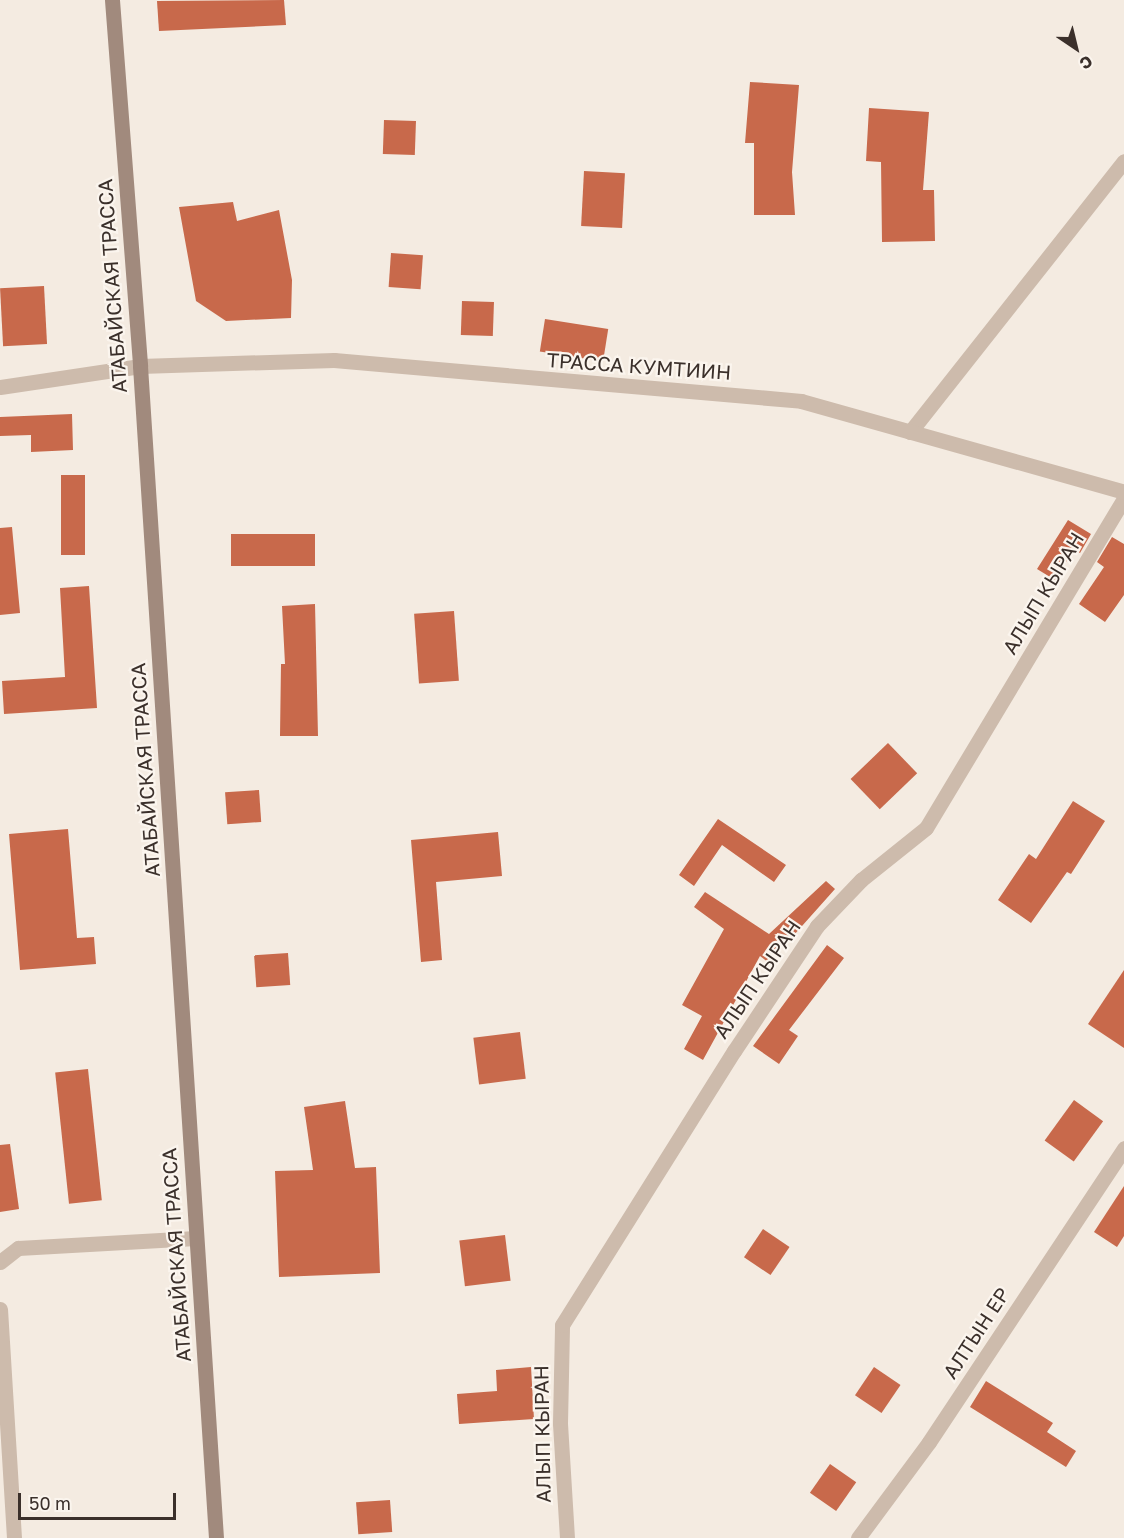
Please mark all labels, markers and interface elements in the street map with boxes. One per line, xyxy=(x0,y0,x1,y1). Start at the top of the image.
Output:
north arrow xyxy=(1046,18,1106,78)
text: С xyxy=(1076,51,1097,74)
street label: АТАБАЙСКАЯ ТРАССА xyxy=(93,178,131,394)
street label: ТРАССА КУМТИИН xyxy=(546,348,732,384)
street label: АЛЫП КЫРАН xyxy=(997,528,1089,658)
street label: АТАБАЙСКАЯ ТРАССА xyxy=(126,662,164,878)
street label: АЛЫП КЫРАН xyxy=(709,915,805,1043)
street label: АТАБАЙСКАЯ ТРАССА xyxy=(157,1147,195,1363)
street label: АЛТЫН ЕР xyxy=(938,1283,1014,1383)
street label: АЛЫП КЫРАН xyxy=(529,1365,555,1503)
scale bar xyxy=(21,1481,178,1519)
text: 50 m xyxy=(29,1492,71,1514)

